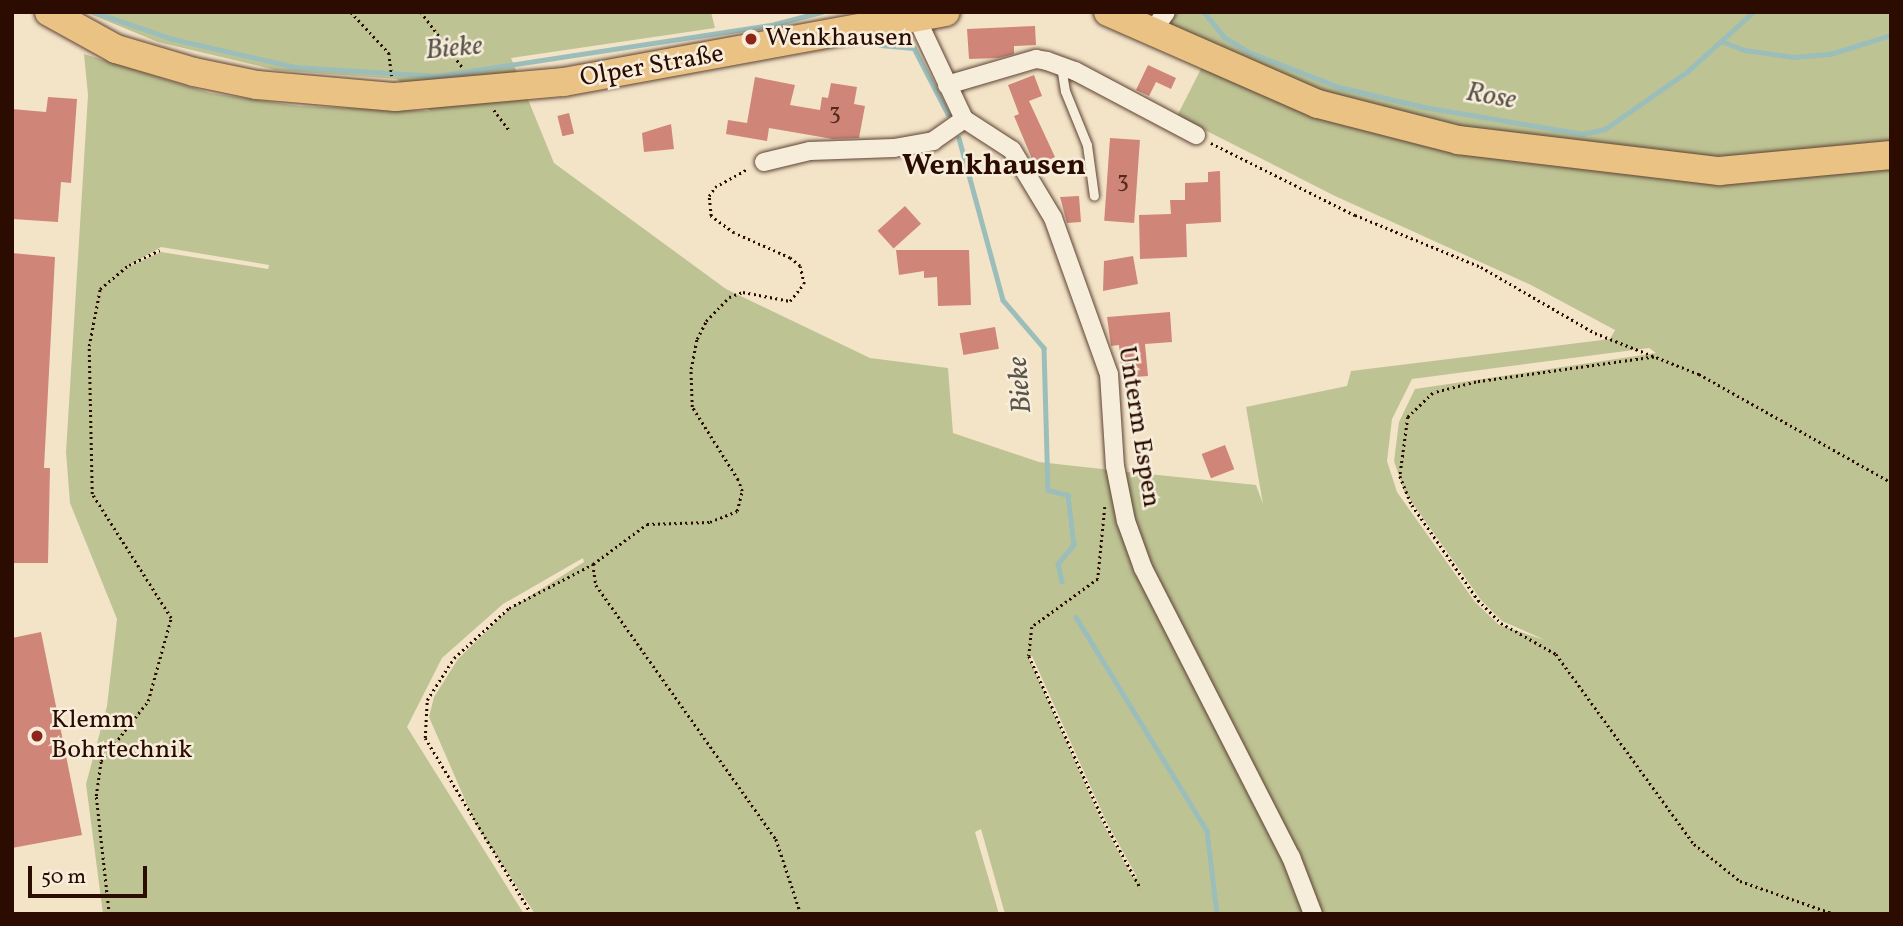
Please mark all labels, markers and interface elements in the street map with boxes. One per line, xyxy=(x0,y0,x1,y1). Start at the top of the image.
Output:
place label: Wenkhausen xyxy=(765,23,913,55)
water label: Bieke xyxy=(424,30,484,68)
marker: Wenkhausen xyxy=(743,31,759,47)
street label: Olper Straße xyxy=(578,39,726,95)
water label: Rose xyxy=(1463,76,1519,118)
house number: 3 xyxy=(829,99,841,127)
district label: Wenkhausen xyxy=(902,148,1086,184)
house number: 3 xyxy=(1117,167,1129,195)
street label: Unterm Espen xyxy=(1110,344,1166,510)
water label: Bieke xyxy=(1002,355,1040,415)
place label: Klemm Bohrtechnik xyxy=(51,705,192,766)
marker: Klemm Bohrtechnik xyxy=(29,728,45,744)
scale bar xyxy=(32,852,150,896)
text: 50 m xyxy=(41,863,86,892)

